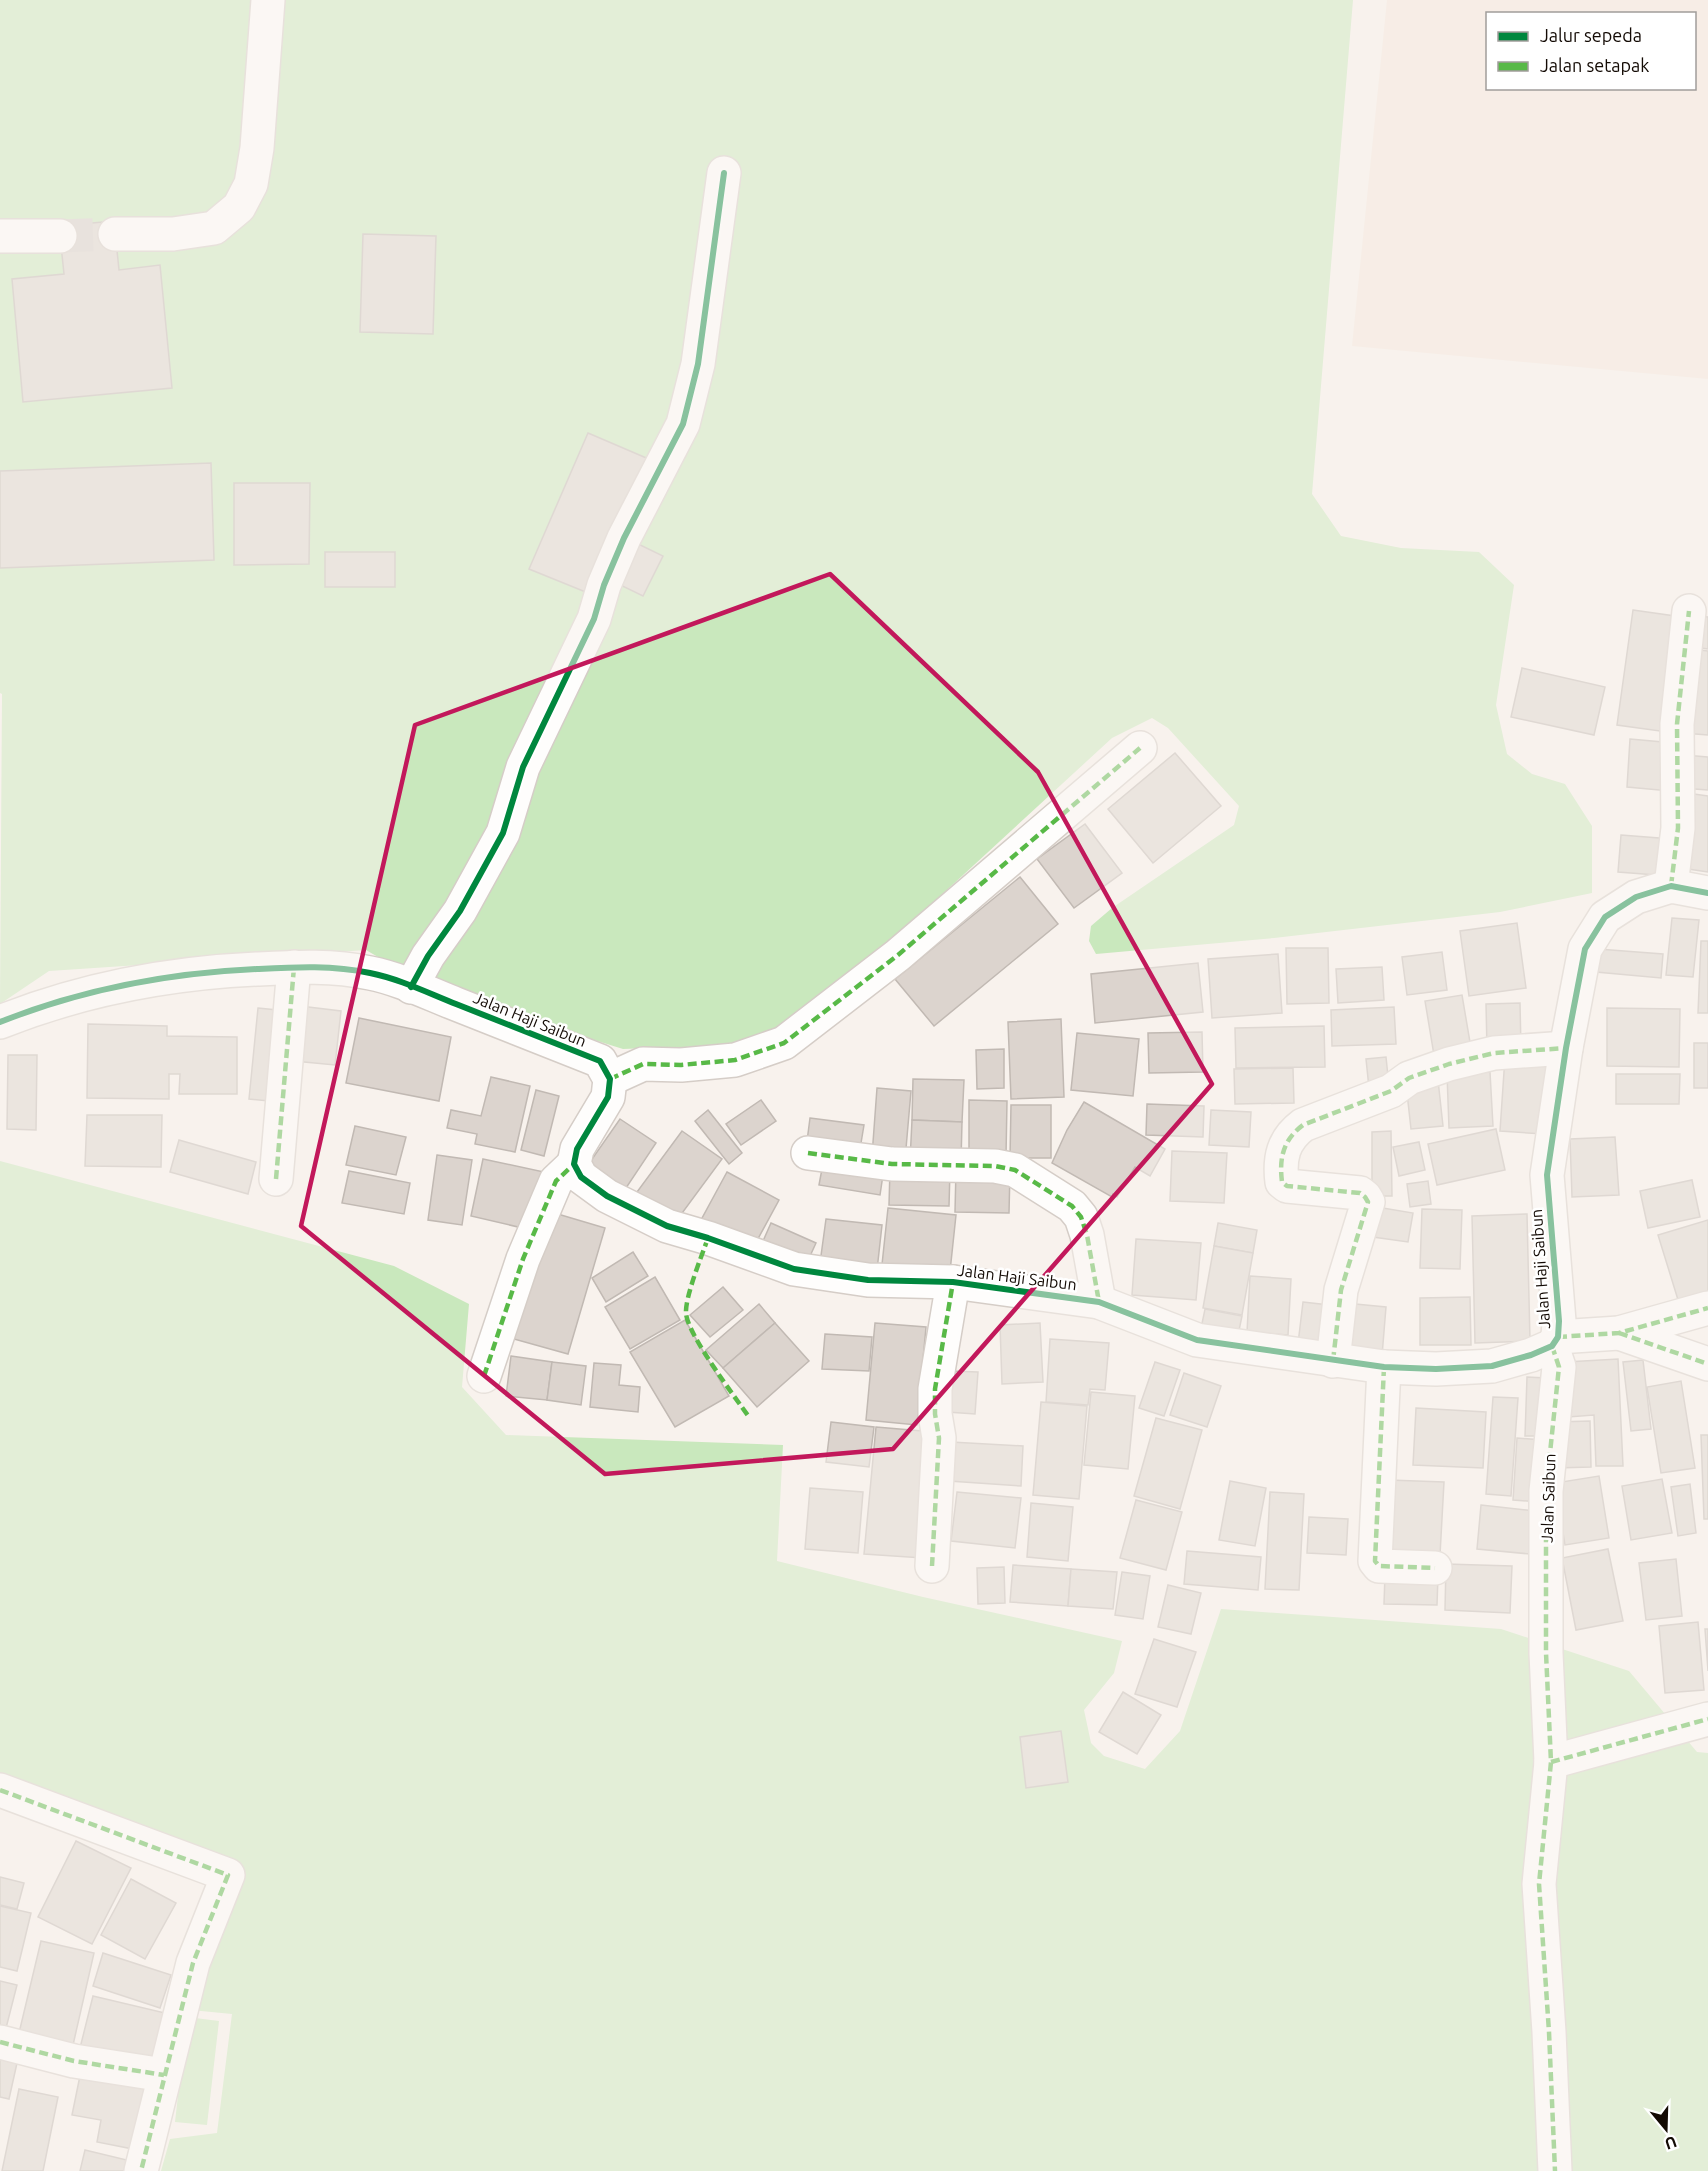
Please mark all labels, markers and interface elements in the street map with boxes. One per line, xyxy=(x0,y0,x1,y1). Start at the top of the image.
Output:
legend xyxy=(1486,12,1696,90)
text: Jalur sepeda xyxy=(1540,25,1642,45)
text: Jalan setapak xyxy=(1540,55,1649,75)
street label: Jalan Haji Saibun xyxy=(471,988,589,1050)
street label: Jalan Haji Saibun xyxy=(1527,1208,1553,1330)
street label: Jalan Haji Saibun xyxy=(956,1261,1078,1293)
street label: Jalan Saibun xyxy=(1537,1453,1559,1543)
north arrow xyxy=(1636,2099,1696,2159)
text: U xyxy=(1663,2133,1679,2154)

